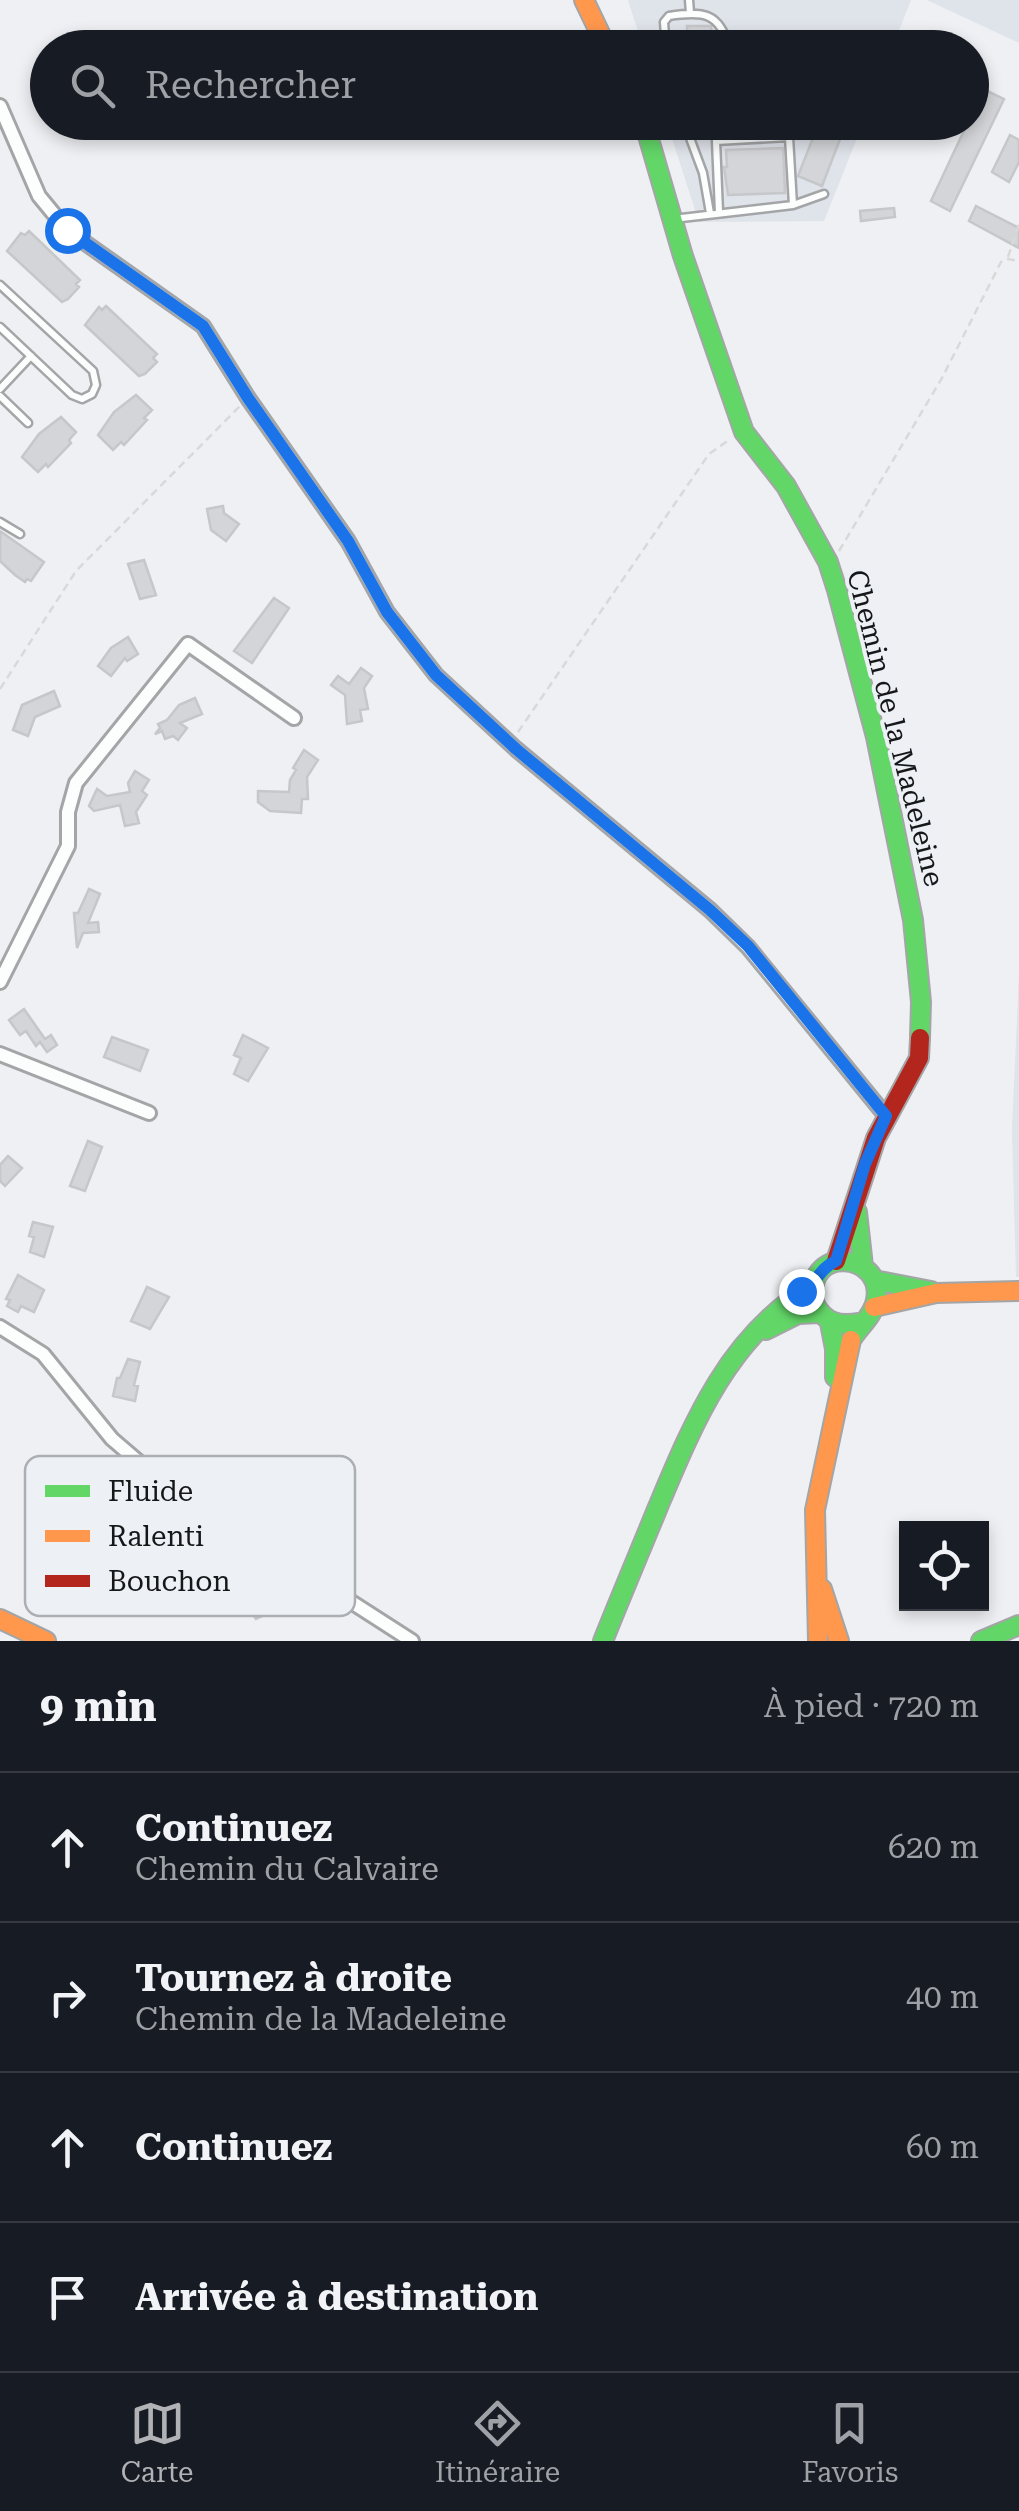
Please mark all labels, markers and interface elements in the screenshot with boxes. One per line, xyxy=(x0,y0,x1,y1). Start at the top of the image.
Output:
search box xyxy=(30,30,989,140)
icon: search xyxy=(65,58,120,113)
text: Rechercher xyxy=(145,63,356,107)
route start xyxy=(45,208,91,254)
street label: Chemin de la Madeleine xyxy=(840,566,951,890)
route end xyxy=(779,1269,825,1315)
legend xyxy=(25,1456,355,1616)
text: Fluide xyxy=(108,1475,193,1508)
text: Ralenti xyxy=(108,1520,204,1553)
map controls xyxy=(899,1521,989,1611)
button: locate xyxy=(899,1521,989,1611)
text: Bouchon xyxy=(108,1565,231,1598)
text: 9 min xyxy=(40,1682,157,1731)
text: À pied · 720 m xyxy=(764,1687,979,1725)
text: Continuez xyxy=(135,1806,332,1850)
icon: ahead xyxy=(40,1820,95,1875)
text: 620 m xyxy=(888,1828,979,1866)
text: Chemin du Calvaire xyxy=(135,1850,439,1888)
text: Tournez à droite xyxy=(135,1956,452,2000)
icon: right xyxy=(40,1970,95,2025)
text: 40 m xyxy=(906,1978,979,2016)
text: Chemin de la Madeleine xyxy=(135,2000,507,2038)
icon: ahead xyxy=(40,2120,95,2175)
text: Continuez xyxy=(135,2125,332,2169)
text: 60 m xyxy=(906,2128,979,2166)
icon: arrive xyxy=(40,2270,95,2325)
text: Arrivée à destination xyxy=(135,2275,539,2319)
tab: Carte xyxy=(121,2396,193,2489)
tab: Itinéraire xyxy=(435,2396,560,2489)
tab: Favoris xyxy=(802,2396,898,2489)

